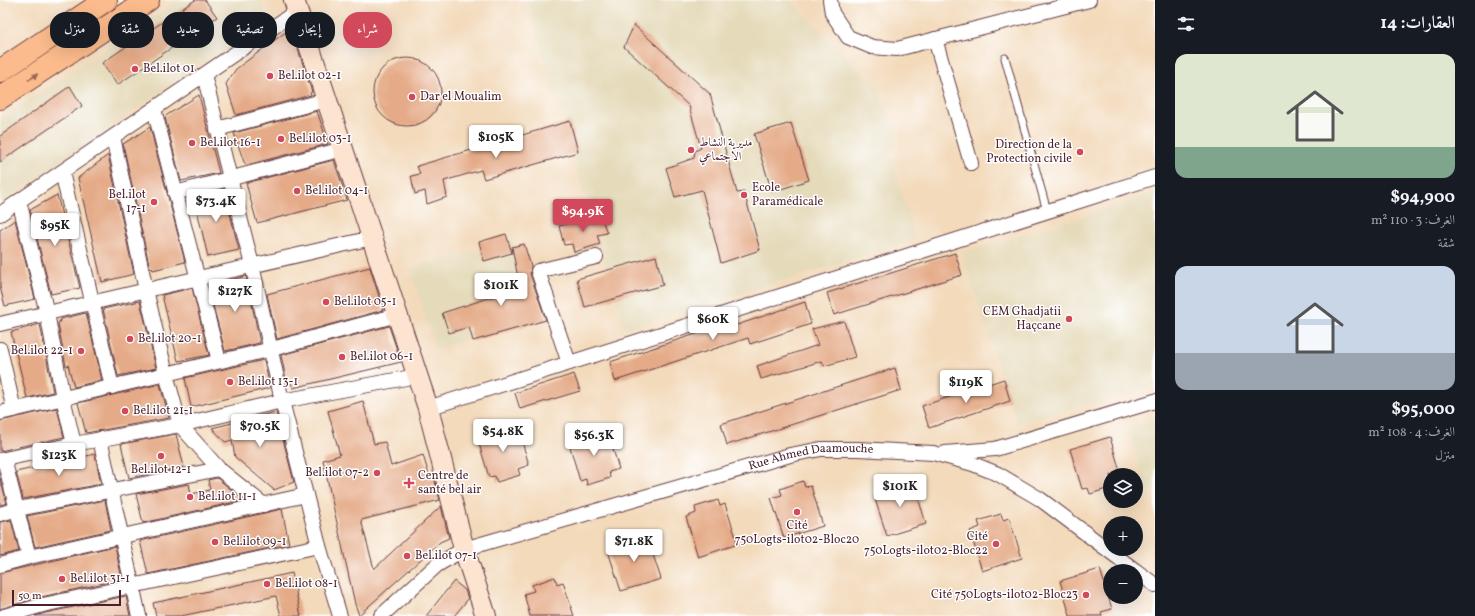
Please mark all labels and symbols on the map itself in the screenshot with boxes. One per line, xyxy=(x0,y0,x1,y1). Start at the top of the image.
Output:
place label: Bel.ilot 01 xyxy=(143,61,195,77)
marker: Bel.ilot 01 xyxy=(130,64,140,74)
place label: Bel.ilot 02-1 xyxy=(278,68,341,84)
marker: Bel.ilot 02-1 xyxy=(265,71,275,81)
one-way arrow xyxy=(28,73,38,81)
place label: Dar el Moualim xyxy=(420,89,502,105)
marker: Dar el Moualim xyxy=(407,92,417,102)
pin: $105K xyxy=(468,125,524,159)
place label: Bel.ilot 03-1 xyxy=(289,131,352,147)
marker: Bel.ilot 03-1 xyxy=(276,134,286,144)
place label: Bel.ilot 16-1 xyxy=(200,135,261,151)
place label: مديرية النشاط الاجتماعي xyxy=(699,135,752,166)
place label: Direction de la Protection civile xyxy=(986,137,1072,167)
marker: Bel.ilot 16-1 xyxy=(187,138,197,148)
marker: مديرية النشاط الاجتماعي xyxy=(686,145,696,155)
marker: Direction de la Protection civile xyxy=(1075,147,1085,157)
place label: Ecole Paramédicale xyxy=(752,180,824,210)
place label: Bel.ilot 04-1 xyxy=(305,183,368,199)
marker: Bel.ilot 04-1 xyxy=(292,186,302,196)
place label: Bel.ilot 17-1 xyxy=(109,187,146,217)
pin: $73.4K xyxy=(183,189,249,223)
marker: Ecole Paramédicale xyxy=(739,190,749,200)
marker: Bel.ilot 17-1 xyxy=(149,197,159,207)
pin: $94.9K xyxy=(550,199,616,233)
pin: $95K xyxy=(31,213,79,247)
pin: $101K xyxy=(473,273,529,307)
pin: $127K xyxy=(207,279,263,313)
place label: Bel.ilot 05-1 xyxy=(334,294,396,310)
marker: Bel.ilot 05-1 xyxy=(321,297,331,307)
place label: CEM Ghadjatii Haçcane xyxy=(983,304,1061,334)
pin: $60K xyxy=(689,307,737,341)
marker: CEM Ghadjatii Haçcane xyxy=(1064,314,1074,324)
place label: Bel.ilot 20-1 xyxy=(138,331,201,347)
marker: Bel.ilot 20-1 xyxy=(125,334,135,344)
place label: Bel.ilot 22-1 xyxy=(11,343,73,359)
marker: Bel.ilot 22-1 xyxy=(76,346,86,356)
place label: Bel.ilot 06-1 xyxy=(350,349,413,365)
marker: Bel.ilot 06-1 xyxy=(337,352,347,362)
pin: $119K xyxy=(938,370,994,404)
place label: Bel.ilot 13-1 xyxy=(238,374,298,390)
marker: Bel.ilot 13-1 xyxy=(225,377,235,387)
place label: Bel.ilot 21-1 xyxy=(133,403,193,419)
marker: Bel.ilot 21-1 xyxy=(120,406,130,416)
pin: $70.5K xyxy=(227,414,293,448)
pin: $54.8K xyxy=(470,419,536,453)
pin: $56.3K xyxy=(561,423,627,457)
street label: Rue Ahmed Daamouche xyxy=(747,441,874,475)
pin: $123K xyxy=(31,443,87,477)
marker: Bel.ilot 12-1 xyxy=(156,451,166,461)
place label: Bel.ilot 12-1 xyxy=(131,462,191,478)
place label: Bel.ilot 07-2 xyxy=(305,465,369,481)
marker: Bel.ilot 07-2 xyxy=(372,468,382,478)
place label: Centre de santé bel air xyxy=(418,468,481,498)
pin: $101K xyxy=(872,474,928,508)
marker: Centre de santé bel air xyxy=(403,477,415,489)
place label: Bel.ilot 11-1 xyxy=(198,489,256,505)
marker: Bel.ilot 11-1 xyxy=(185,492,195,502)
marker: Cité 750Logts-ilot02-Bloc20 xyxy=(792,507,802,517)
place label: Cité 750Logts-ilot02-Bloc20 xyxy=(735,518,859,548)
pin: $71.8K xyxy=(601,529,667,563)
place label: Cité 750Logts-ilot02-Bloc22 xyxy=(864,529,988,559)
place label: Bel.ilot 09-1 xyxy=(223,534,286,550)
marker: Bel.ilot 09-1 xyxy=(210,537,220,547)
marker: Cité 750Logts-ilot02-Bloc22 xyxy=(991,539,1001,549)
place label: Bel.ilot 07-1 xyxy=(415,548,477,564)
marker: Bel.ilot 07-1 xyxy=(402,551,412,561)
place label: Bel.ilot 31-1 xyxy=(70,571,130,587)
marker: Bel.ilot 31-1 xyxy=(57,574,67,584)
place label: Bel.ilot 08-1 xyxy=(275,576,338,592)
marker: Bel.ilot 08-1 xyxy=(262,579,272,589)
place label: Cité 750Logts-ilot02-Bloc23 xyxy=(931,587,1078,603)
scale bar xyxy=(12,588,121,607)
marker: Cité 750Logts-ilot02-Bloc23 xyxy=(1081,590,1091,600)

